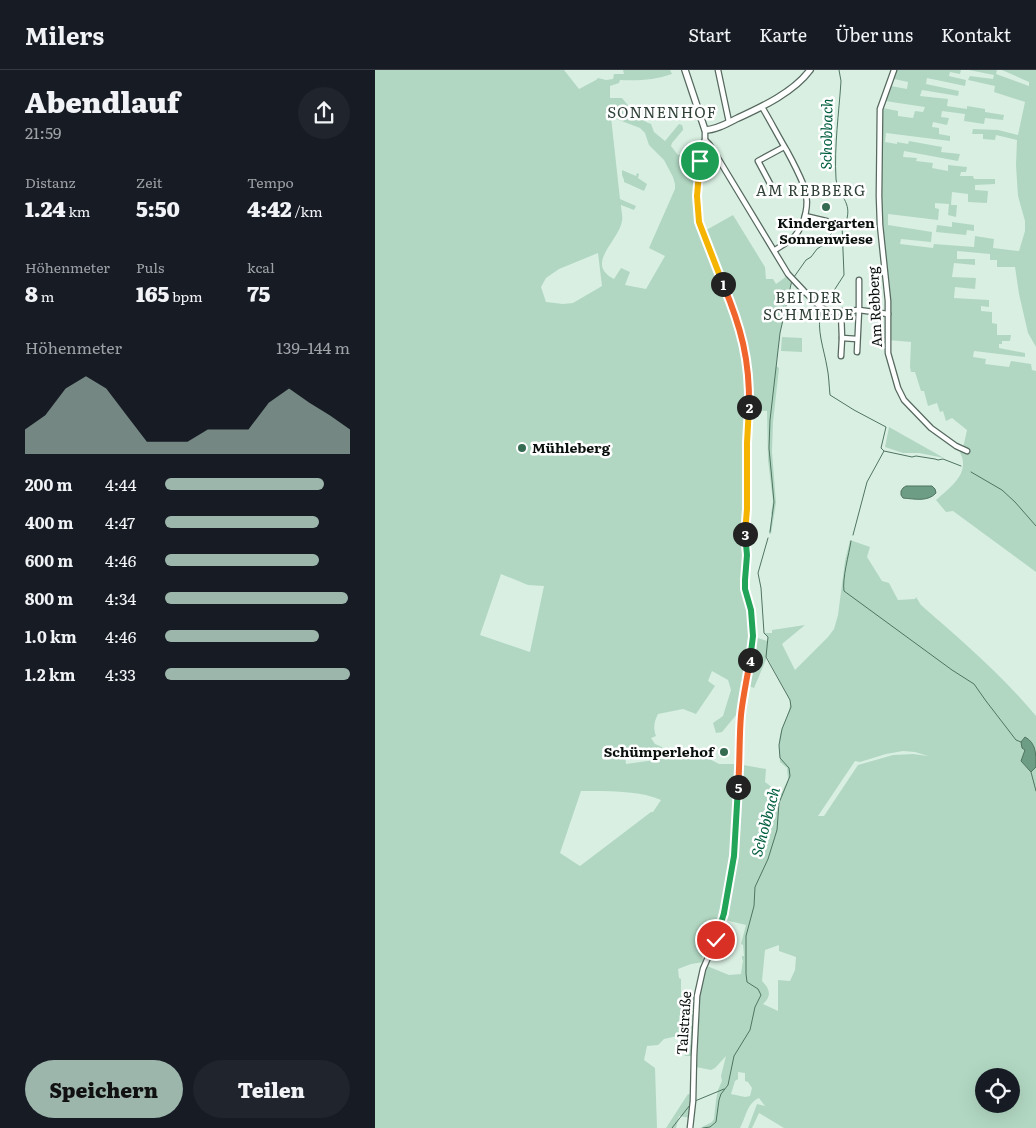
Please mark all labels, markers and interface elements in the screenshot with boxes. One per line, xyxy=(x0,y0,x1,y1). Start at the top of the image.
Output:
text: Milers xyxy=(25,17,104,52)
text: Start xyxy=(688,21,731,48)
text: Karte xyxy=(759,21,807,48)
text: Über uns xyxy=(835,21,913,48)
text: Kontakt xyxy=(941,21,1011,48)
text: Abendlauf xyxy=(25,80,180,122)
button: share xyxy=(298,87,350,139)
water label: Schobbach xyxy=(813,98,838,170)
district label: SONNENHOF xyxy=(607,100,717,123)
text: 21:59 xyxy=(25,120,61,144)
pin xyxy=(679,140,721,182)
icon: arrive xyxy=(686,147,714,175)
text: Distanz xyxy=(25,172,76,192)
text: Zeit xyxy=(136,172,162,192)
text: Tempo xyxy=(247,172,294,192)
district label: AM REBBERG xyxy=(756,178,866,201)
text: 1.24 xyxy=(25,192,66,223)
text: 5:50 xyxy=(136,192,180,223)
text: 4:42 xyxy=(247,192,292,223)
text: km xyxy=(66,201,90,221)
text: /km xyxy=(292,201,323,221)
marker: Kindergarten Sonnenwiese xyxy=(820,201,832,213)
place label: Kindergarten Sonnenwiese xyxy=(777,212,875,248)
text: Höhenmeter xyxy=(25,257,110,277)
text: Puls xyxy=(136,257,164,277)
text: kcal xyxy=(247,257,275,277)
street label: Am Rebberg xyxy=(862,266,886,348)
pin: 1 xyxy=(711,272,735,296)
text: 1 xyxy=(721,274,726,294)
text: 8 xyxy=(25,277,38,308)
text: 165 xyxy=(136,277,169,308)
text: 75 xyxy=(247,277,270,308)
district label: BEI DER SCHMIEDE xyxy=(763,285,855,325)
text: m xyxy=(38,286,54,306)
text: bpm xyxy=(169,286,203,306)
text: Höhenmeter xyxy=(25,335,122,359)
text: 139–144 m xyxy=(276,335,350,359)
pin: 2 xyxy=(737,394,761,420)
text: 2 xyxy=(746,397,753,417)
place label: Mühleberg xyxy=(532,437,611,457)
marker: Mühleberg xyxy=(516,442,528,454)
text: 200 m xyxy=(25,472,72,496)
text: 4:44 xyxy=(105,472,136,496)
text: 400 m xyxy=(25,510,74,534)
text: 4:47 xyxy=(105,510,135,534)
pin: 3 xyxy=(733,522,757,546)
text: 3 xyxy=(742,524,749,544)
text: 600 m xyxy=(25,548,73,572)
text: 4:46 xyxy=(105,548,136,572)
text: 800 m xyxy=(25,586,73,610)
text: 4:34 xyxy=(105,586,136,610)
text: 1.0 km xyxy=(25,624,77,648)
text: 4:46 xyxy=(105,624,136,648)
pin: 4 xyxy=(737,648,763,672)
text: 4 xyxy=(746,650,755,670)
text: 1.2 km xyxy=(25,662,75,686)
text: 4:33 xyxy=(105,662,136,686)
place label: Schümperlehof xyxy=(604,741,716,761)
marker: Schümperlehof xyxy=(718,746,730,758)
pin: 5 xyxy=(725,774,751,800)
text: 5 xyxy=(735,777,742,797)
water label: Schobbach xyxy=(744,784,785,859)
pin xyxy=(695,919,737,961)
icon: check xyxy=(702,926,730,954)
street label: Talstraße xyxy=(671,990,695,1056)
button: Speichern xyxy=(25,1060,183,1118)
button: Teilen xyxy=(193,1060,350,1118)
map controls xyxy=(975,1068,1020,1113)
button: locate xyxy=(975,1068,1020,1113)

